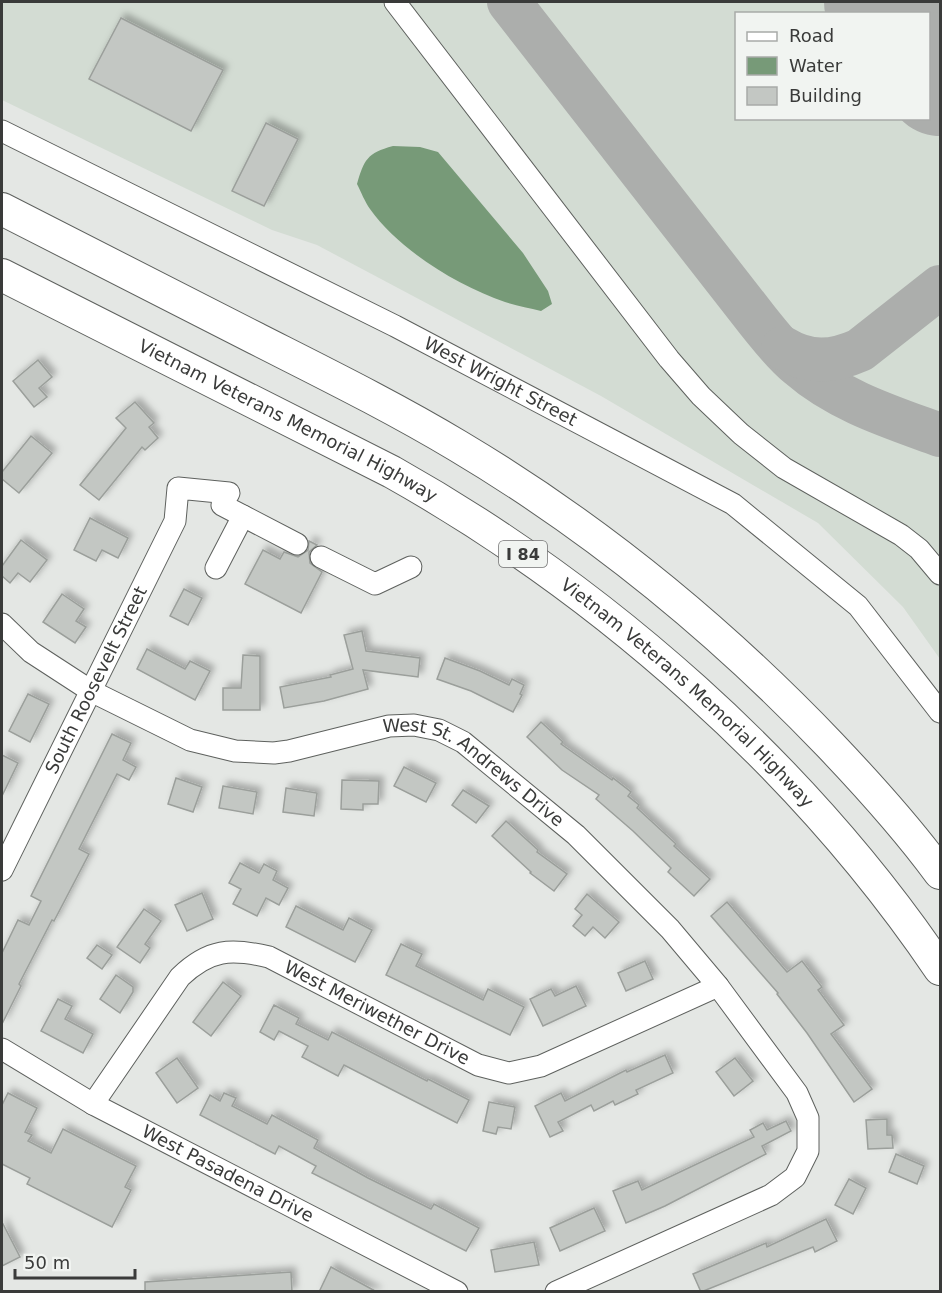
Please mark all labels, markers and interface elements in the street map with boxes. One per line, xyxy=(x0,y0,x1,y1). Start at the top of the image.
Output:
legend xyxy=(735,12,930,120)
text: Road xyxy=(789,25,834,46)
text: Water xyxy=(789,55,843,76)
text: Building xyxy=(789,85,862,106)
street label: West Wright Street xyxy=(421,332,581,430)
street label: Vietnam Veterans Memorial Highway xyxy=(135,335,442,506)
road number: I 84 xyxy=(499,541,547,567)
street label: Vietnam Veterans Memorial Highway xyxy=(557,574,819,812)
street label: South Roosevelt Street xyxy=(40,583,151,777)
street label: West St. Andrews Drive xyxy=(382,713,568,831)
street label: West Meriwether Drive xyxy=(281,956,473,1069)
street label: West Pasadena Drive xyxy=(139,1120,317,1226)
scale bar xyxy=(15,1242,135,1280)
text: 50 m xyxy=(24,1252,70,1273)

